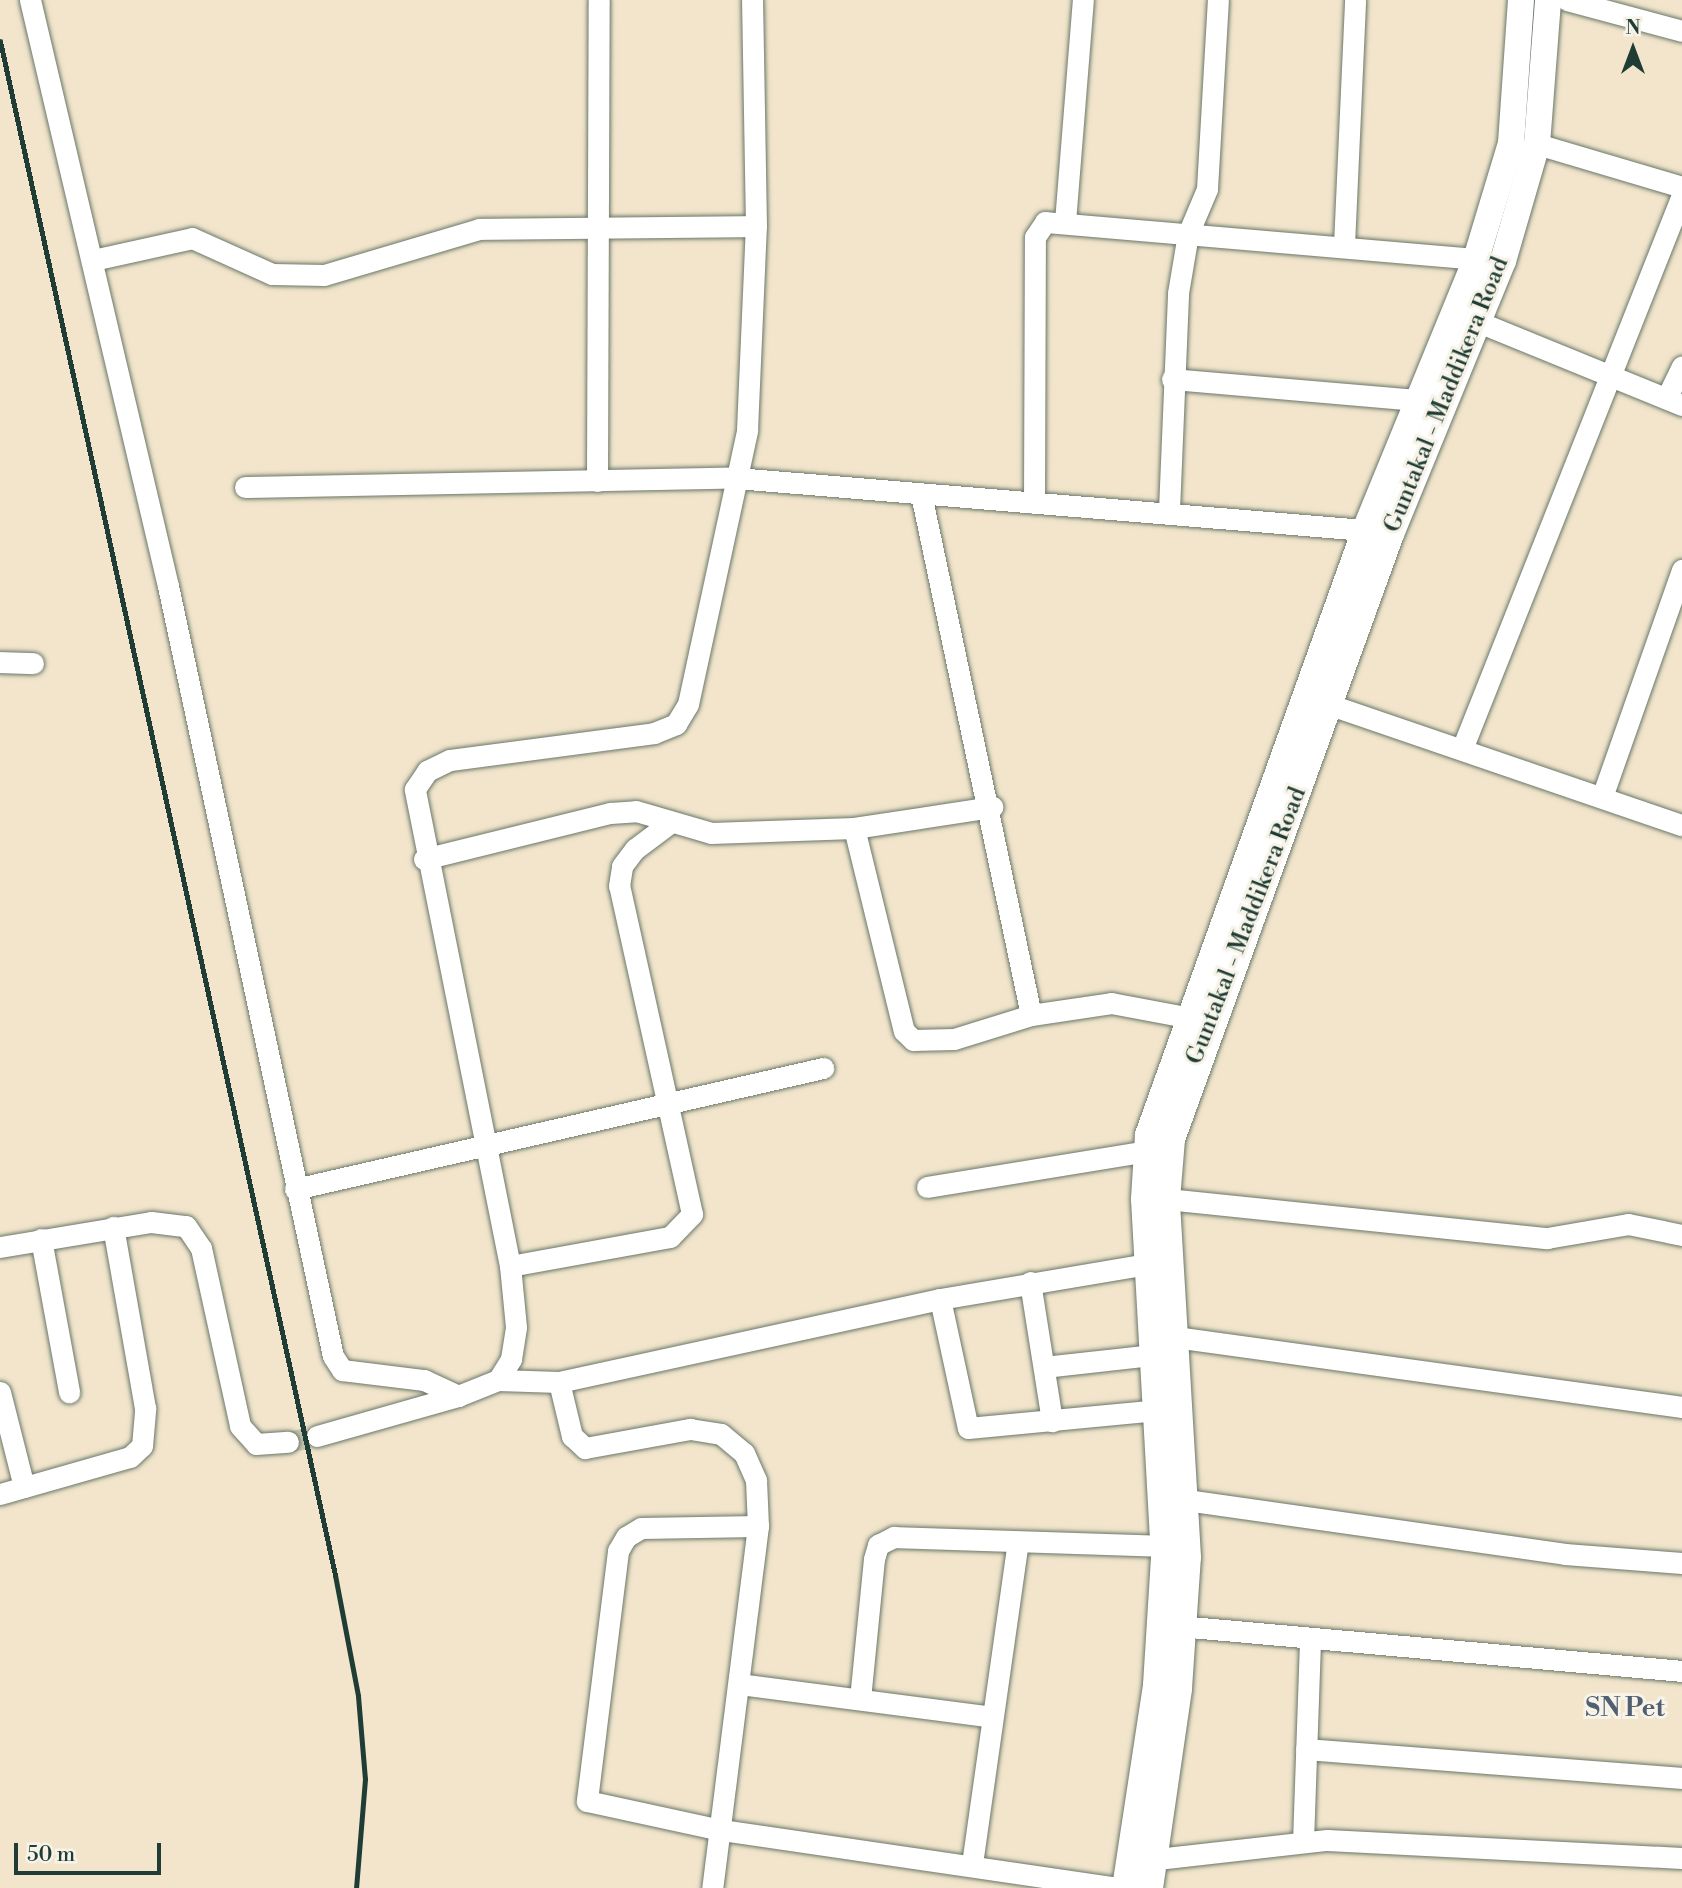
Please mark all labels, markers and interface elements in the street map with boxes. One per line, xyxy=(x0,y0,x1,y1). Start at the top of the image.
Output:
north arrow xyxy=(1598,14,1668,84)
text: N xyxy=(1625,16,1641,40)
street label: Guntakal - Maddikera Road xyxy=(1378,253,1516,537)
street label: Guntakal - Maddikera Road xyxy=(1181,783,1313,1069)
district label: SN Pet xyxy=(1585,1693,1665,1725)
scale bar xyxy=(18,1828,164,1872)
text: 50 m xyxy=(27,1842,75,1868)

